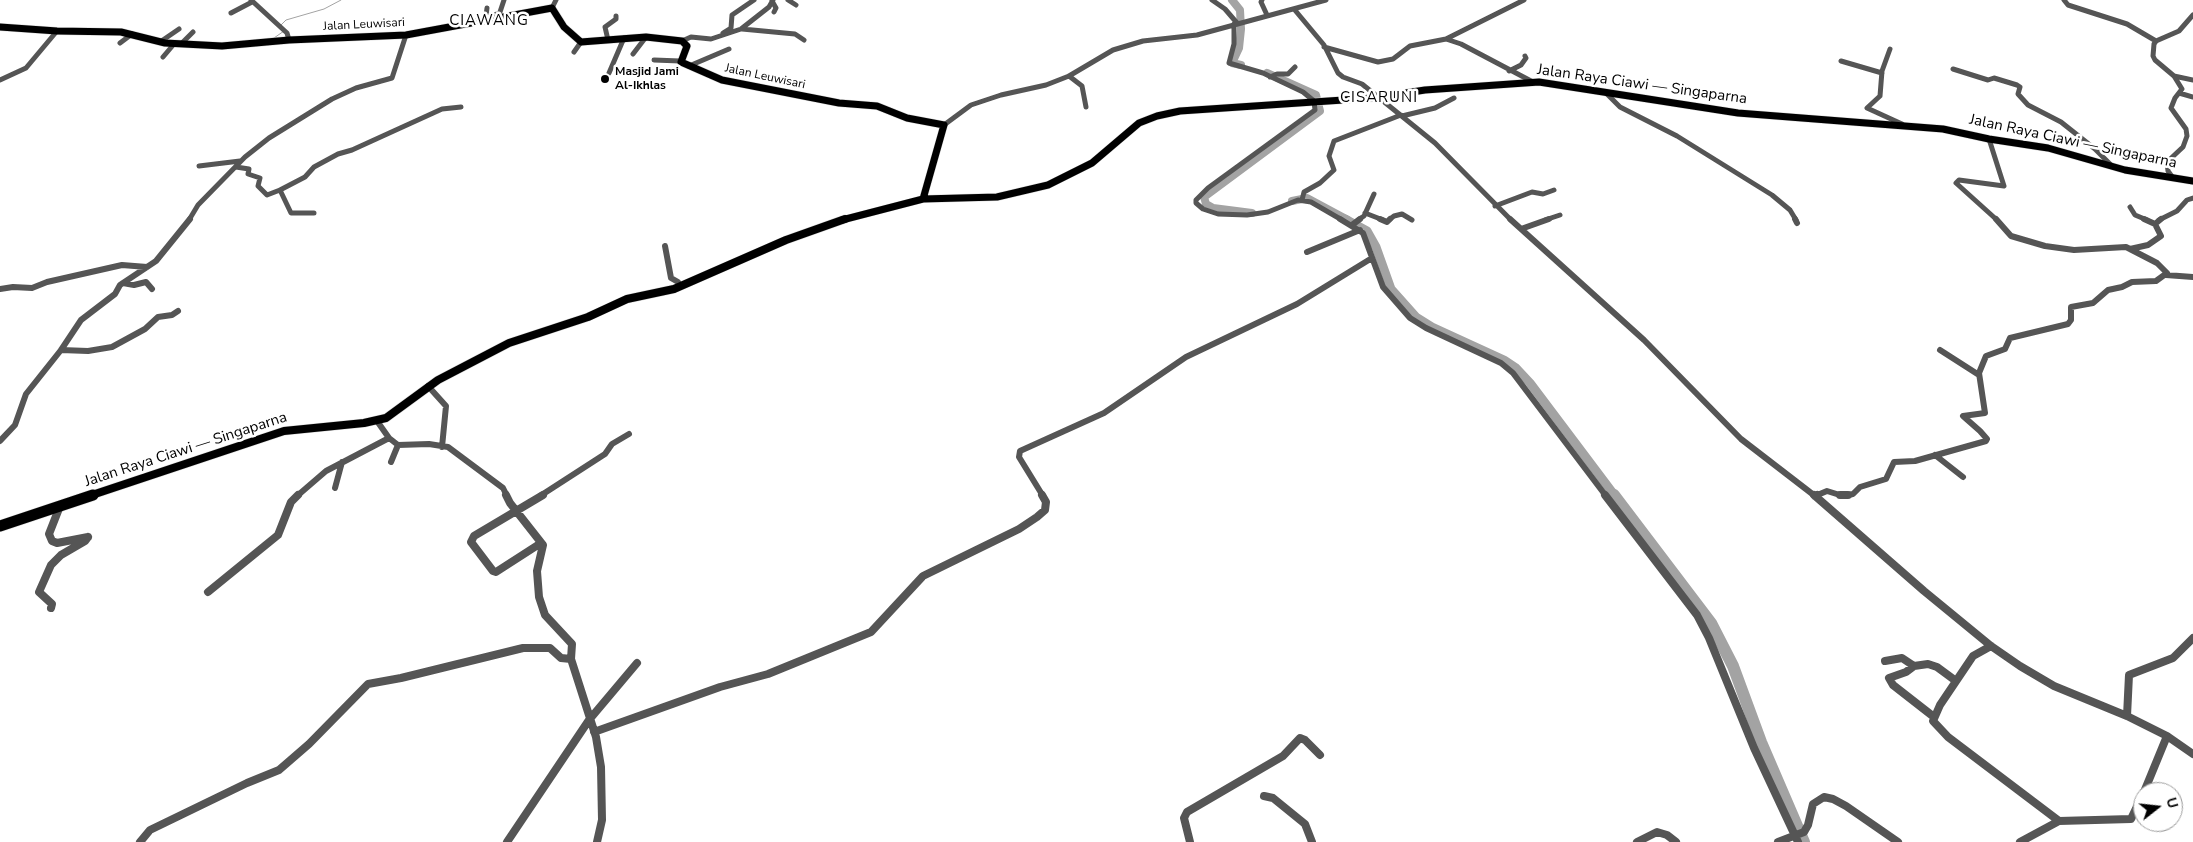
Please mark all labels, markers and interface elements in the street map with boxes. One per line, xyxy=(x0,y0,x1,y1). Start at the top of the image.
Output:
district label: CIAWANG xyxy=(448,12,530,30)
street label: Jalan Leuwisari xyxy=(323,16,405,34)
street label: Jalan Leuwisari xyxy=(724,61,806,93)
street label: Jalan Raya Ciawi — Singaparna xyxy=(1536,61,1748,109)
place label: Masjid Jami Al-Ikhlas xyxy=(615,65,679,93)
marker: Masjid Jami Al-Ikhlas xyxy=(599,73,611,85)
district label: CISARUNI xyxy=(1339,89,1419,107)
street label: Jalan Raya Ciawi — Singaparna xyxy=(1968,111,2178,173)
street label: Jalan Raya Ciawi — Singaparna xyxy=(83,409,289,491)
north arrow xyxy=(2133,782,2183,832)
text: U xyxy=(2161,795,2182,811)

